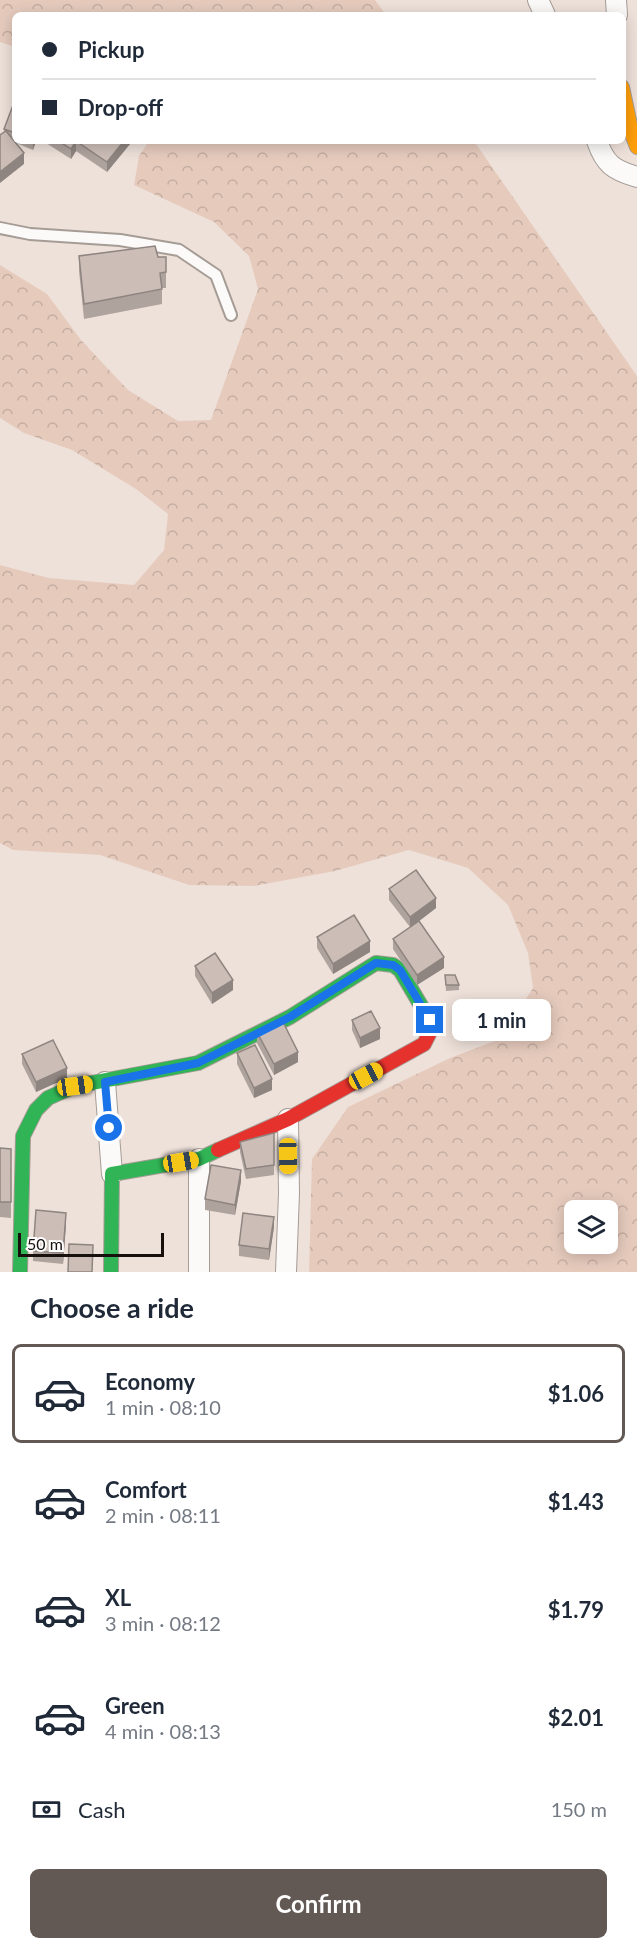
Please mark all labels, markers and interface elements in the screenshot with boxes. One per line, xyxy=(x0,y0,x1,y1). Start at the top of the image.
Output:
text: Pickup xyxy=(78,36,144,63)
text: Drop-off xyxy=(78,94,163,121)
callout: 1 min xyxy=(451,999,550,1041)
route end xyxy=(416,1006,443,1033)
text: 1 min xyxy=(477,1008,526,1032)
car xyxy=(346,1060,386,1092)
car xyxy=(56,1075,94,1097)
route start xyxy=(95,1114,122,1141)
car xyxy=(279,1138,297,1174)
car xyxy=(162,1150,200,1174)
map controls xyxy=(564,1200,618,1254)
button: layers xyxy=(564,1200,618,1254)
scale bar xyxy=(18,1230,164,1258)
text: 50 m xyxy=(27,1234,63,1253)
text: Choose a ride xyxy=(30,1291,194,1324)
icon: car xyxy=(33,1367,87,1421)
text: Economy xyxy=(105,1368,195,1395)
text: $1.06 xyxy=(548,1380,604,1407)
text: 1 min · 08:10 xyxy=(105,1395,221,1419)
icon: car xyxy=(33,1475,87,1529)
text: Comfort xyxy=(105,1476,187,1503)
text: $1.43 xyxy=(548,1488,604,1515)
text: 2 min · 08:11 xyxy=(105,1503,221,1527)
icon: car xyxy=(33,1583,87,1637)
text: XL xyxy=(105,1584,131,1611)
text: $1.79 xyxy=(548,1596,604,1623)
text: 3 min · 08:12 xyxy=(105,1611,221,1635)
icon: car xyxy=(33,1691,87,1745)
text: Green xyxy=(105,1692,165,1719)
text: $2.01 xyxy=(548,1704,604,1731)
text: 4 min · 08:13 xyxy=(105,1719,221,1743)
icon: cash xyxy=(30,1793,63,1826)
text: Cash xyxy=(78,1796,125,1823)
text: 150 m xyxy=(551,1797,607,1821)
button: Confirm xyxy=(30,1869,607,1938)

